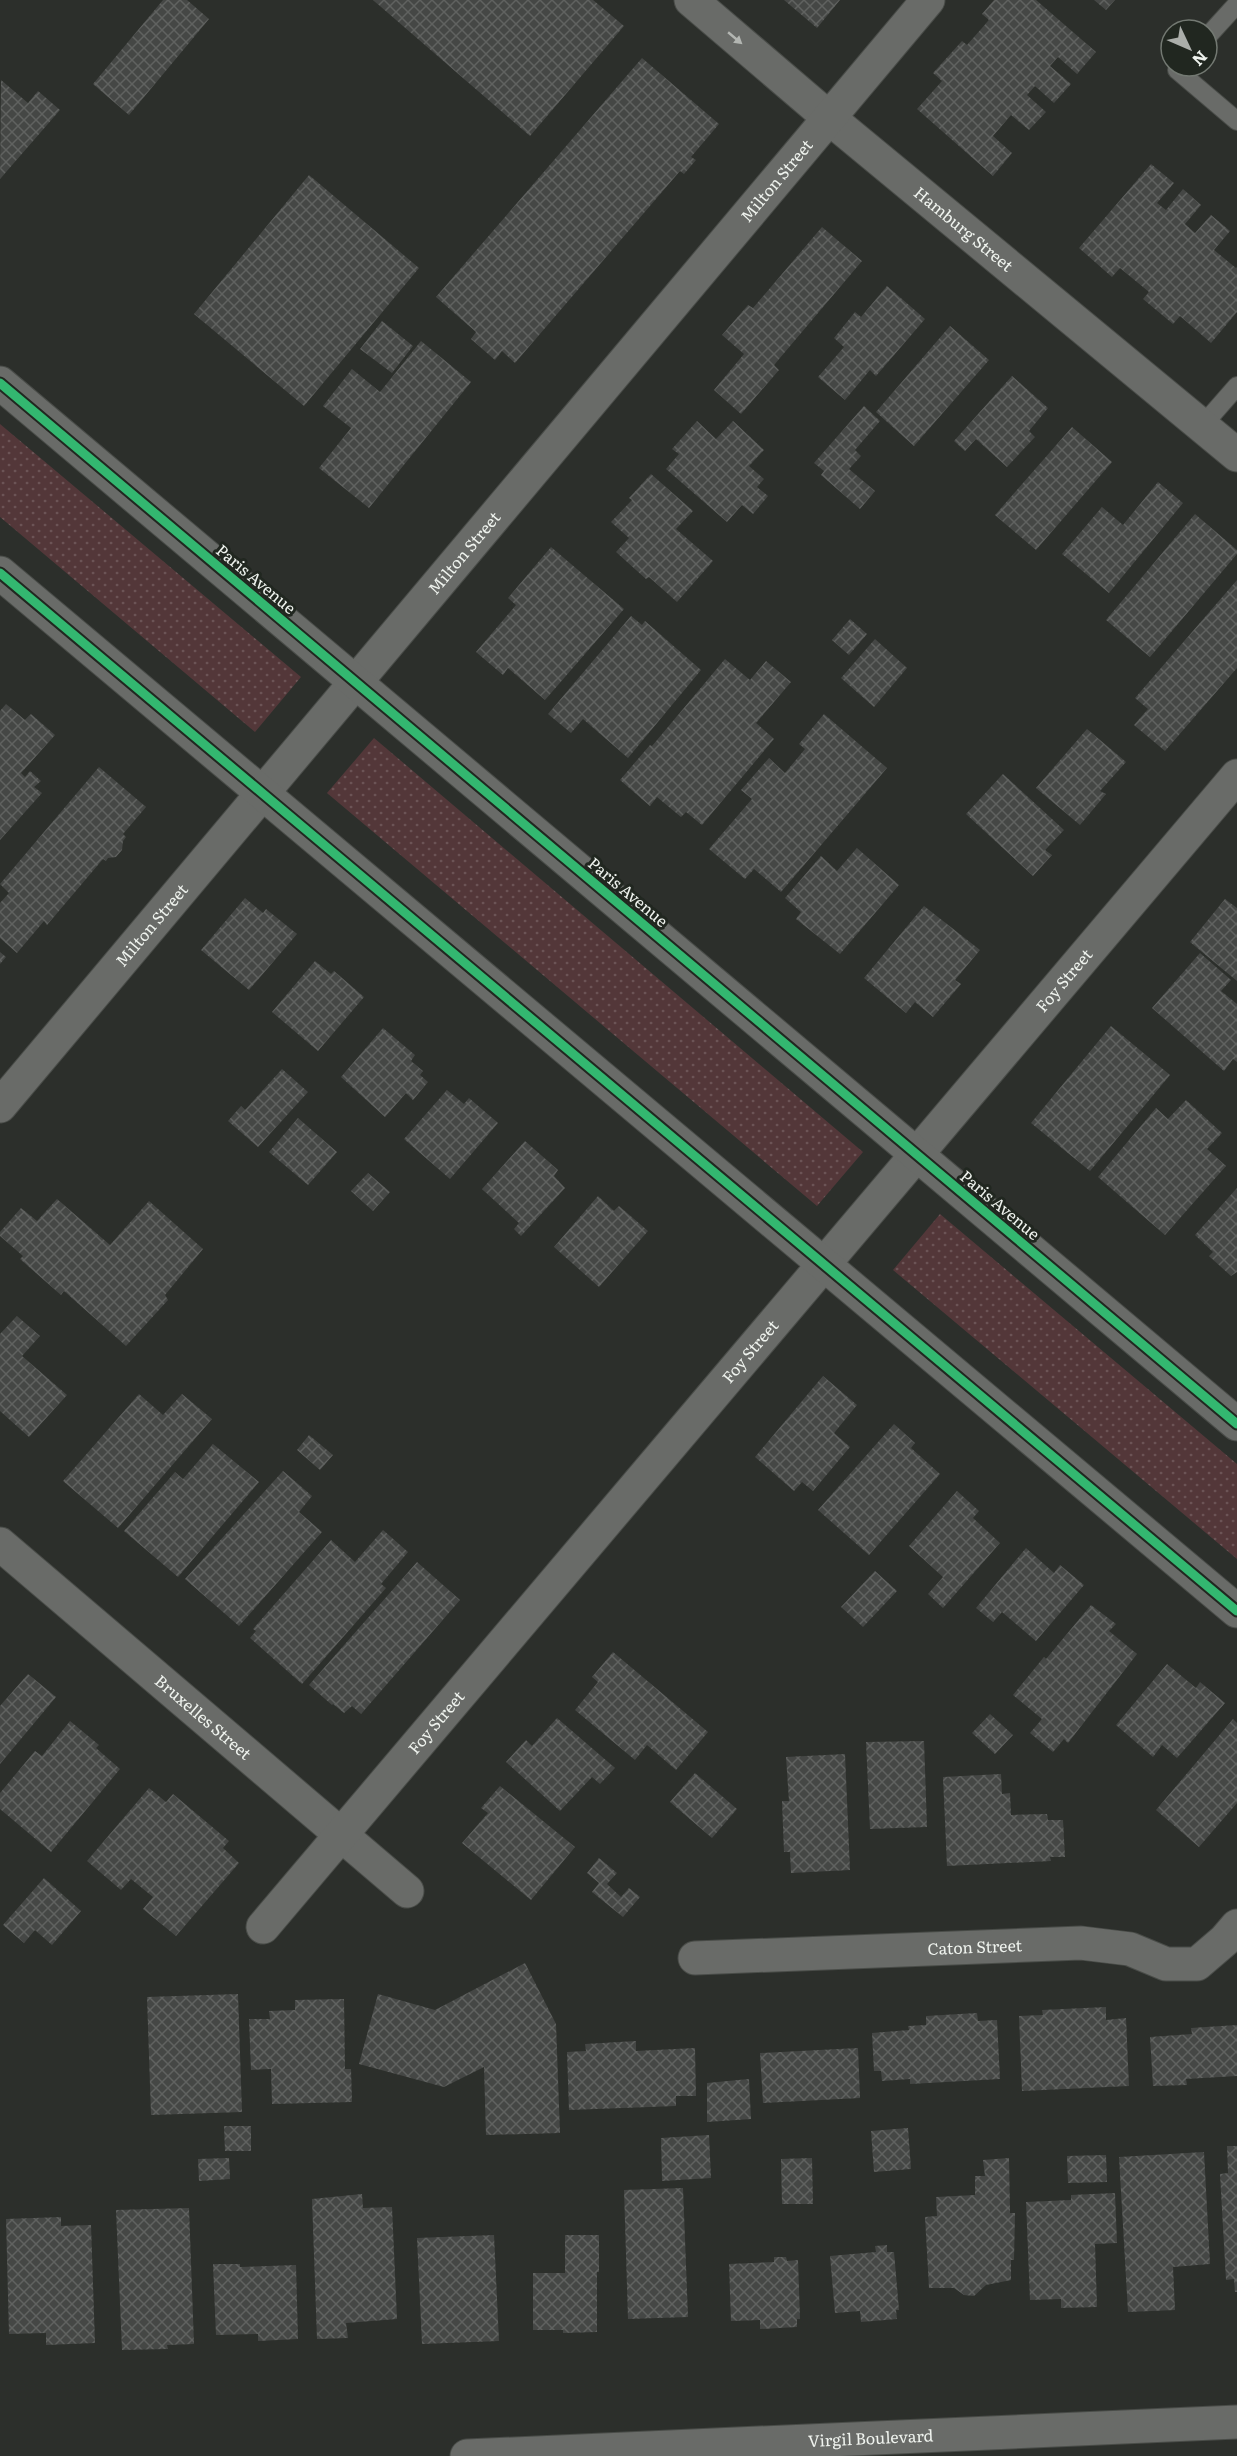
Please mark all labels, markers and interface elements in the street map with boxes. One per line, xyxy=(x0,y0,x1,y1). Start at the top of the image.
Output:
north arrow xyxy=(1159,18,1219,78)
one-way arrow xyxy=(727,31,742,44)
text: N xyxy=(1187,46,1214,72)
street label: Milton Street xyxy=(734,133,818,227)
street label: Hamburg Street xyxy=(909,180,1019,277)
street label: Milton Street xyxy=(421,505,506,599)
street label: Paris Avenue xyxy=(212,538,302,619)
street label: Paris Avenue xyxy=(584,851,674,932)
street label: Milton Street xyxy=(109,878,193,971)
street label: Foy Street xyxy=(1029,942,1097,1017)
street label: Paris Avenue xyxy=(956,1164,1046,1245)
street label: Foy Street xyxy=(715,1313,784,1388)
street label: Bruxelles Street xyxy=(150,1668,258,1765)
street label: Foy Street xyxy=(401,1684,470,1759)
street label: Caton Street xyxy=(927,1932,1023,1960)
street label: Virgil Boulevard xyxy=(807,2422,934,2452)

